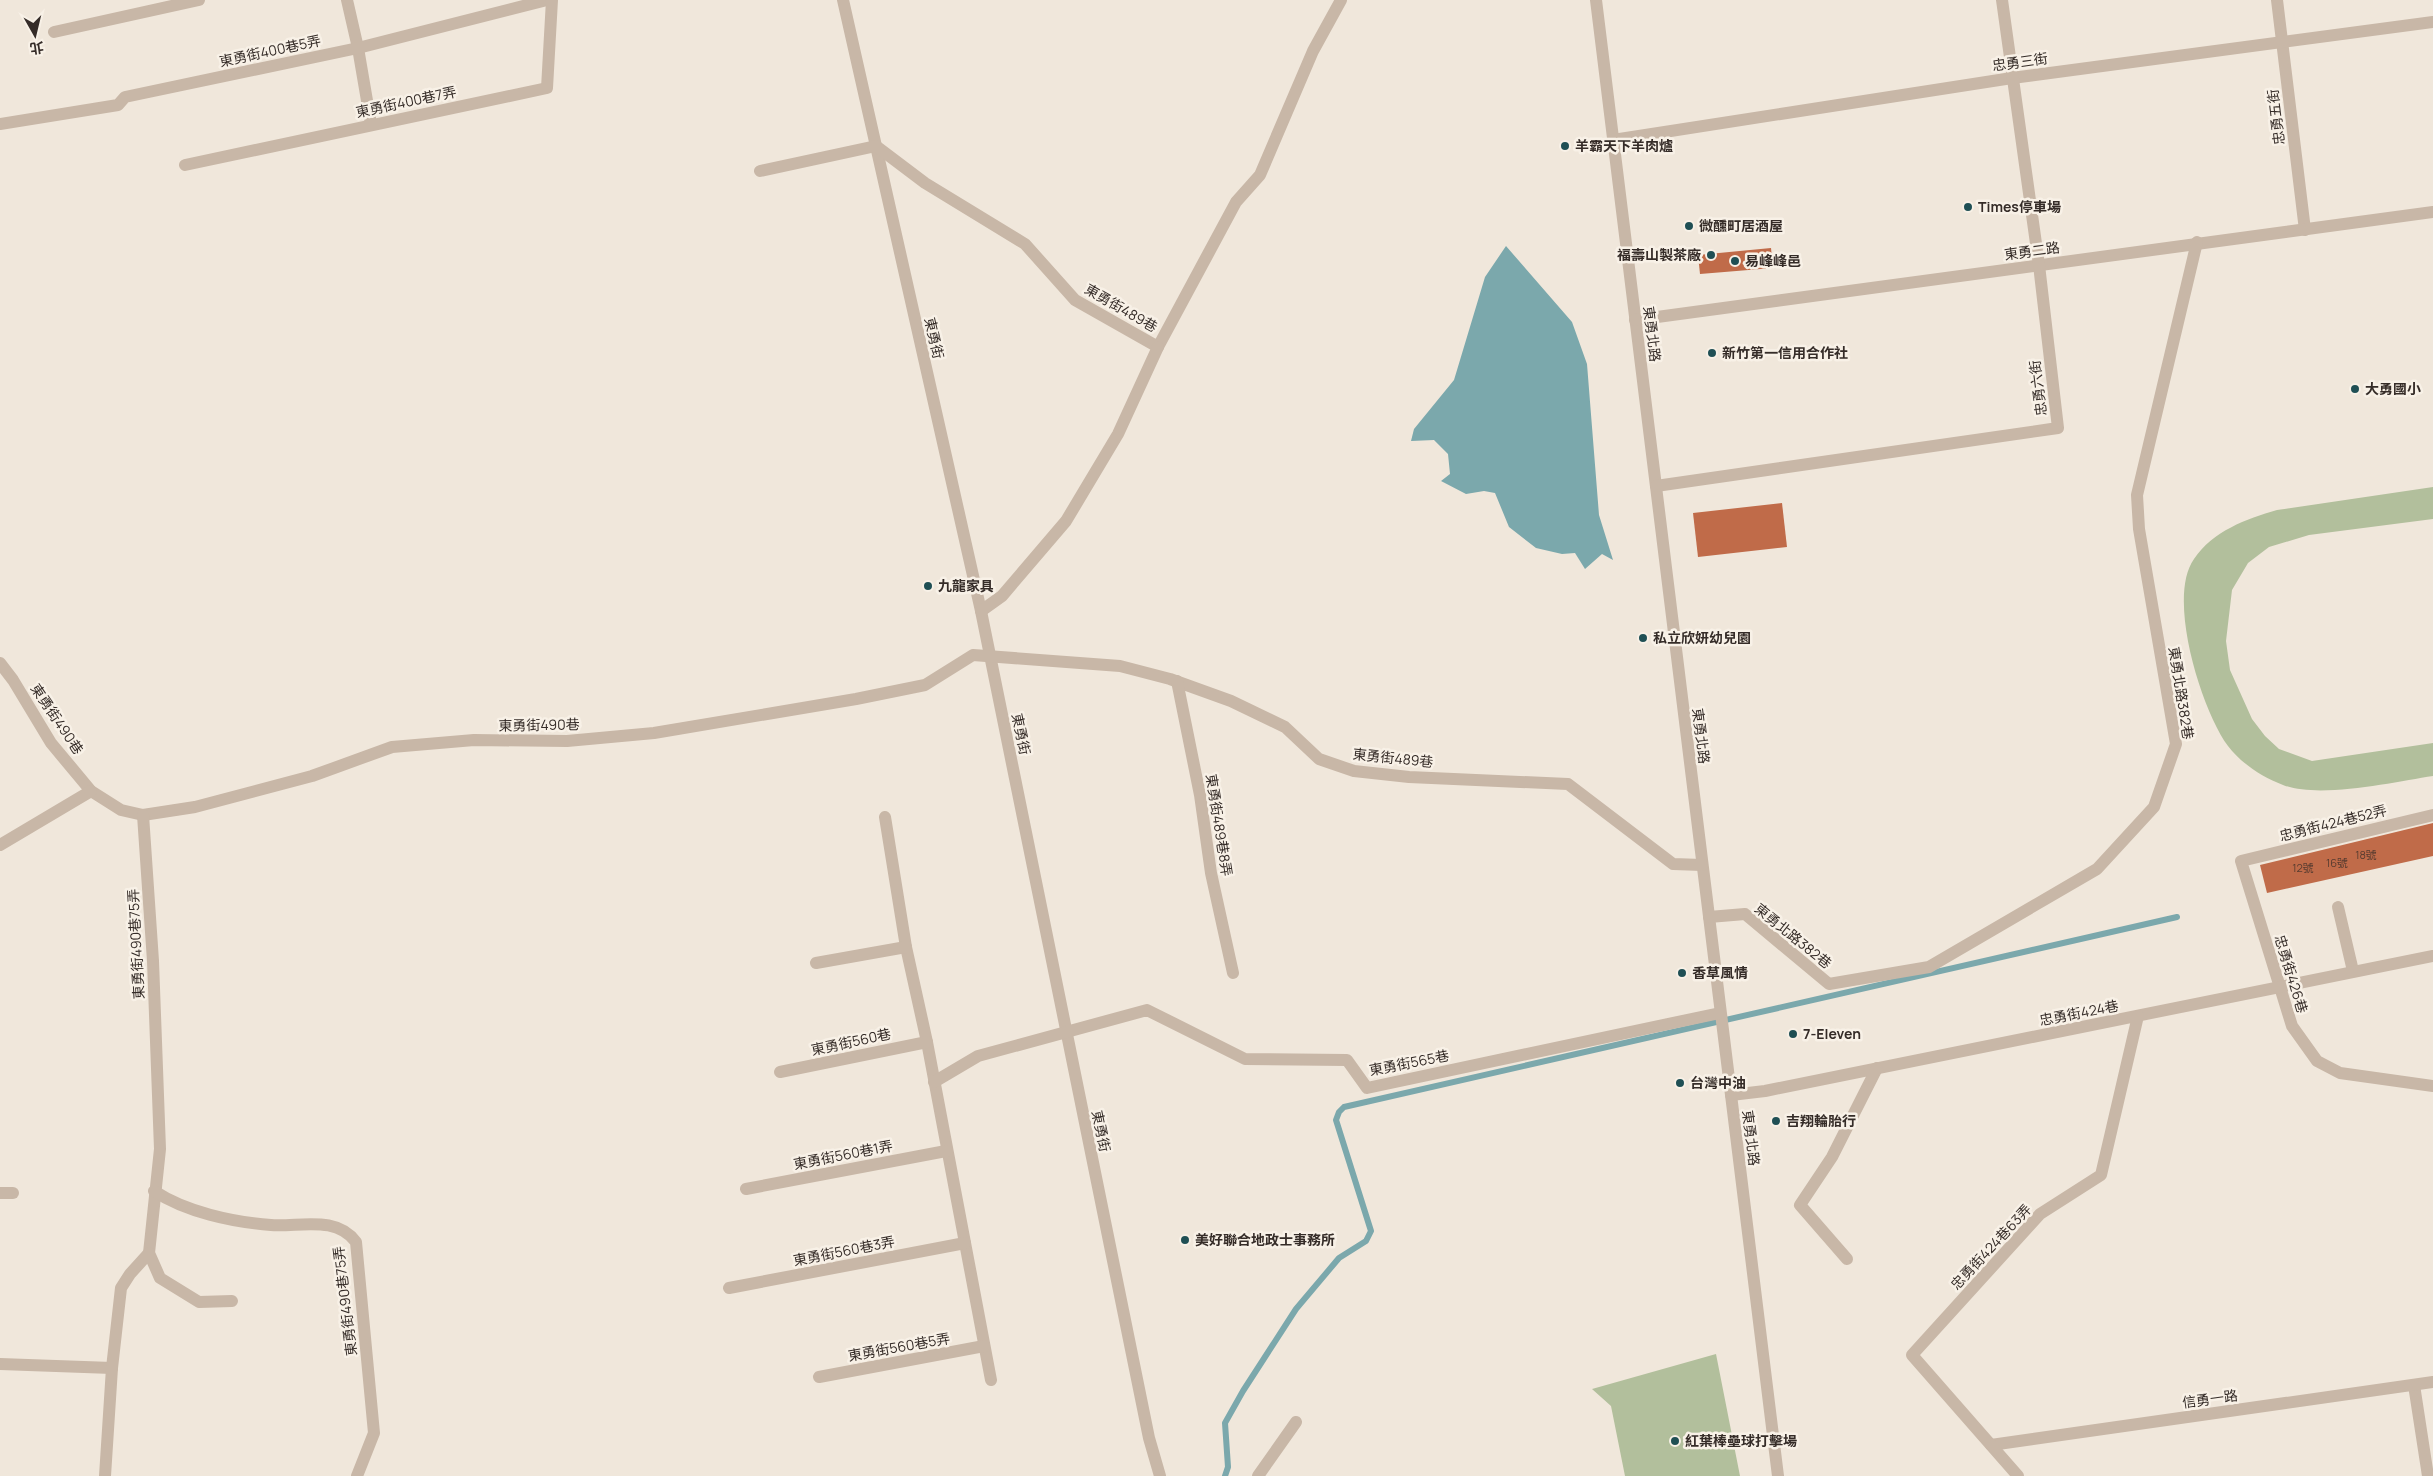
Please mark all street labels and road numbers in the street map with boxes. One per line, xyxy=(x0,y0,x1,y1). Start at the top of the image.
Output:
street label: 東勇街400巷5弄 xyxy=(217,30,322,71)
street label: 忠勇三街 xyxy=(1991,48,2049,75)
street label: 東勇街400巷7弄 xyxy=(354,82,458,121)
street label: 忠勇五街 xyxy=(2263,88,2288,146)
street label: 東勇二路 xyxy=(2003,237,2061,264)
street label: 東勇街489巷 xyxy=(1081,279,1161,336)
street label: 東勇北路 xyxy=(1640,305,1665,363)
street label: 東勇街 xyxy=(921,315,948,360)
street label: 忠勇六街 xyxy=(2025,359,2050,417)
street label: 東勇北路382巷 xyxy=(2165,645,2198,741)
street label: 東勇街490巷 xyxy=(27,680,88,758)
street label: 東勇北路 xyxy=(1689,707,1714,765)
street label: 東勇街 xyxy=(1008,711,1035,756)
street label: 東勇街490巷 xyxy=(498,714,580,735)
street label: 東勇街489巷 xyxy=(1352,744,1434,771)
street label: 東勇街489巷8弄 xyxy=(1202,772,1237,877)
street label: 忠勇街424巷52弄 xyxy=(2277,800,2388,845)
street label: 東勇街490巷75弄 xyxy=(123,888,148,1000)
street label: 東勇北路382巷 xyxy=(1751,899,1836,973)
street label: 忠勇街426巷 xyxy=(2271,932,2312,1015)
street label: 忠勇街424巷 xyxy=(2038,996,2120,1029)
street label: 東勇街560巷 xyxy=(809,1024,893,1059)
street label: 東勇街565巷 xyxy=(1367,1045,1450,1080)
street label: 東勇街 xyxy=(1088,1108,1115,1153)
street label: 東勇北路 xyxy=(1739,1109,1764,1167)
street label: 東勇街560巷1弄 xyxy=(792,1136,894,1173)
street label: 忠勇街424巷63弄 xyxy=(1946,1200,2035,1294)
street label: 東勇街560巷3弄 xyxy=(792,1231,896,1270)
street label: 東勇街490巷75弄 xyxy=(328,1245,361,1357)
street label: 東勇街560巷5弄 xyxy=(846,1328,951,1365)
street label: 信勇一路 xyxy=(2181,1385,2239,1412)

